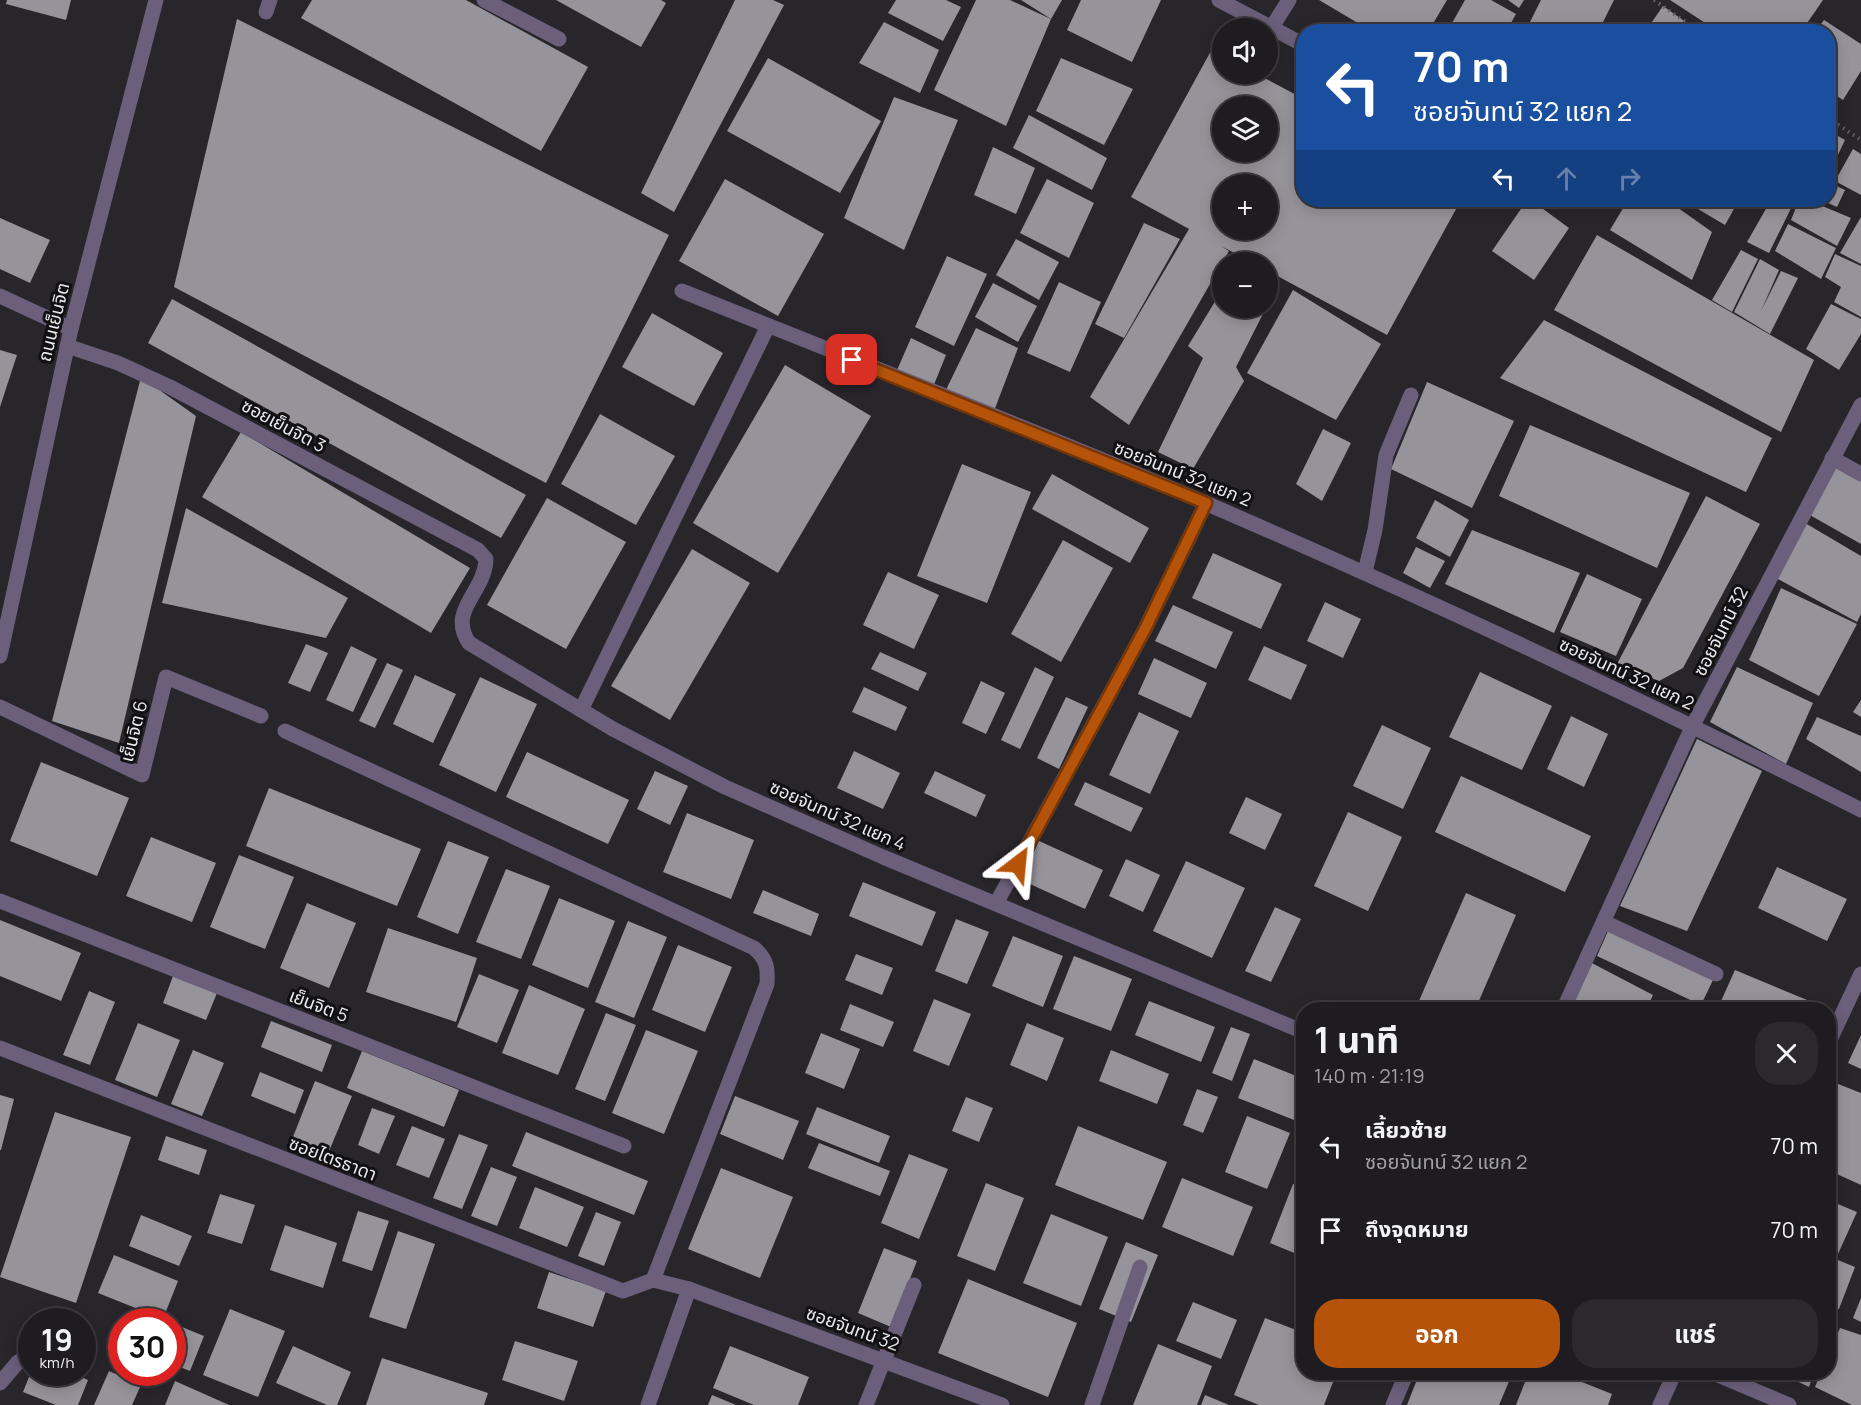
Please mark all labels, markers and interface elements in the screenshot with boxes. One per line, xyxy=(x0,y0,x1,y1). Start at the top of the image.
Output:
map controls xyxy=(1212,18,1278,318)
button: sound xyxy=(1212,18,1278,84)
text: 70 m xyxy=(1413,37,1509,95)
icon: left xyxy=(1314,48,1392,126)
text: ซอยจันทน์ 32 แยก 2 xyxy=(1413,92,1632,129)
button: layers xyxy=(1212,96,1278,162)
icon: left xyxy=(1487,162,1520,195)
icon: ahead xyxy=(1550,162,1583,195)
icon: right xyxy=(1613,162,1646,195)
button: + xyxy=(1212,174,1278,240)
button: − xyxy=(1212,252,1278,318)
street label: ถนนเย็นจิต xyxy=(32,280,74,364)
pin xyxy=(826,334,877,385)
icon: arrive xyxy=(835,343,868,376)
street label: ซอยเย็นจิต 3 xyxy=(238,393,330,457)
street label: ซอยจันทน์ 32 แยก 2 xyxy=(1111,435,1255,511)
street label: ซอยจันทน์ 32 xyxy=(1687,582,1753,680)
street label: ซอยจันทน์ 32 แยก 2 xyxy=(1556,631,1698,715)
street label: เย็นจิต 6 xyxy=(114,698,152,764)
street label: ซอยจันทน์ 32 แยก 4 xyxy=(766,774,910,856)
position arrow xyxy=(986,832,1050,896)
street label: เย็นจิต 5 xyxy=(286,983,352,1027)
text: 1 นาที xyxy=(1314,1015,1399,1064)
button: close xyxy=(1755,1022,1818,1085)
text: 140 m · 21:19 xyxy=(1314,1062,1425,1089)
text: เลี้ยวซ้าย xyxy=(1365,1115,1447,1145)
street label: ซอยไตรธาดา xyxy=(286,1130,380,1186)
icon: left xyxy=(1314,1130,1347,1163)
text: 70 m xyxy=(1770,1131,1818,1161)
text: ซอยจันทน์ 32 แยก 2 xyxy=(1365,1148,1527,1175)
icon: arrive xyxy=(1314,1214,1347,1247)
text: ถึงจุดหมาย xyxy=(1365,1214,1469,1244)
text: 70 m xyxy=(1770,1215,1818,1245)
button: ออก xyxy=(1314,1299,1560,1368)
button: แชร์ xyxy=(1572,1299,1818,1368)
street label: ซอยจันทน์ 32 xyxy=(803,1300,903,1356)
speed limit sign: 30 xyxy=(108,1308,186,1386)
text: 19 xyxy=(41,1319,73,1360)
text: km/h xyxy=(40,1352,74,1373)

